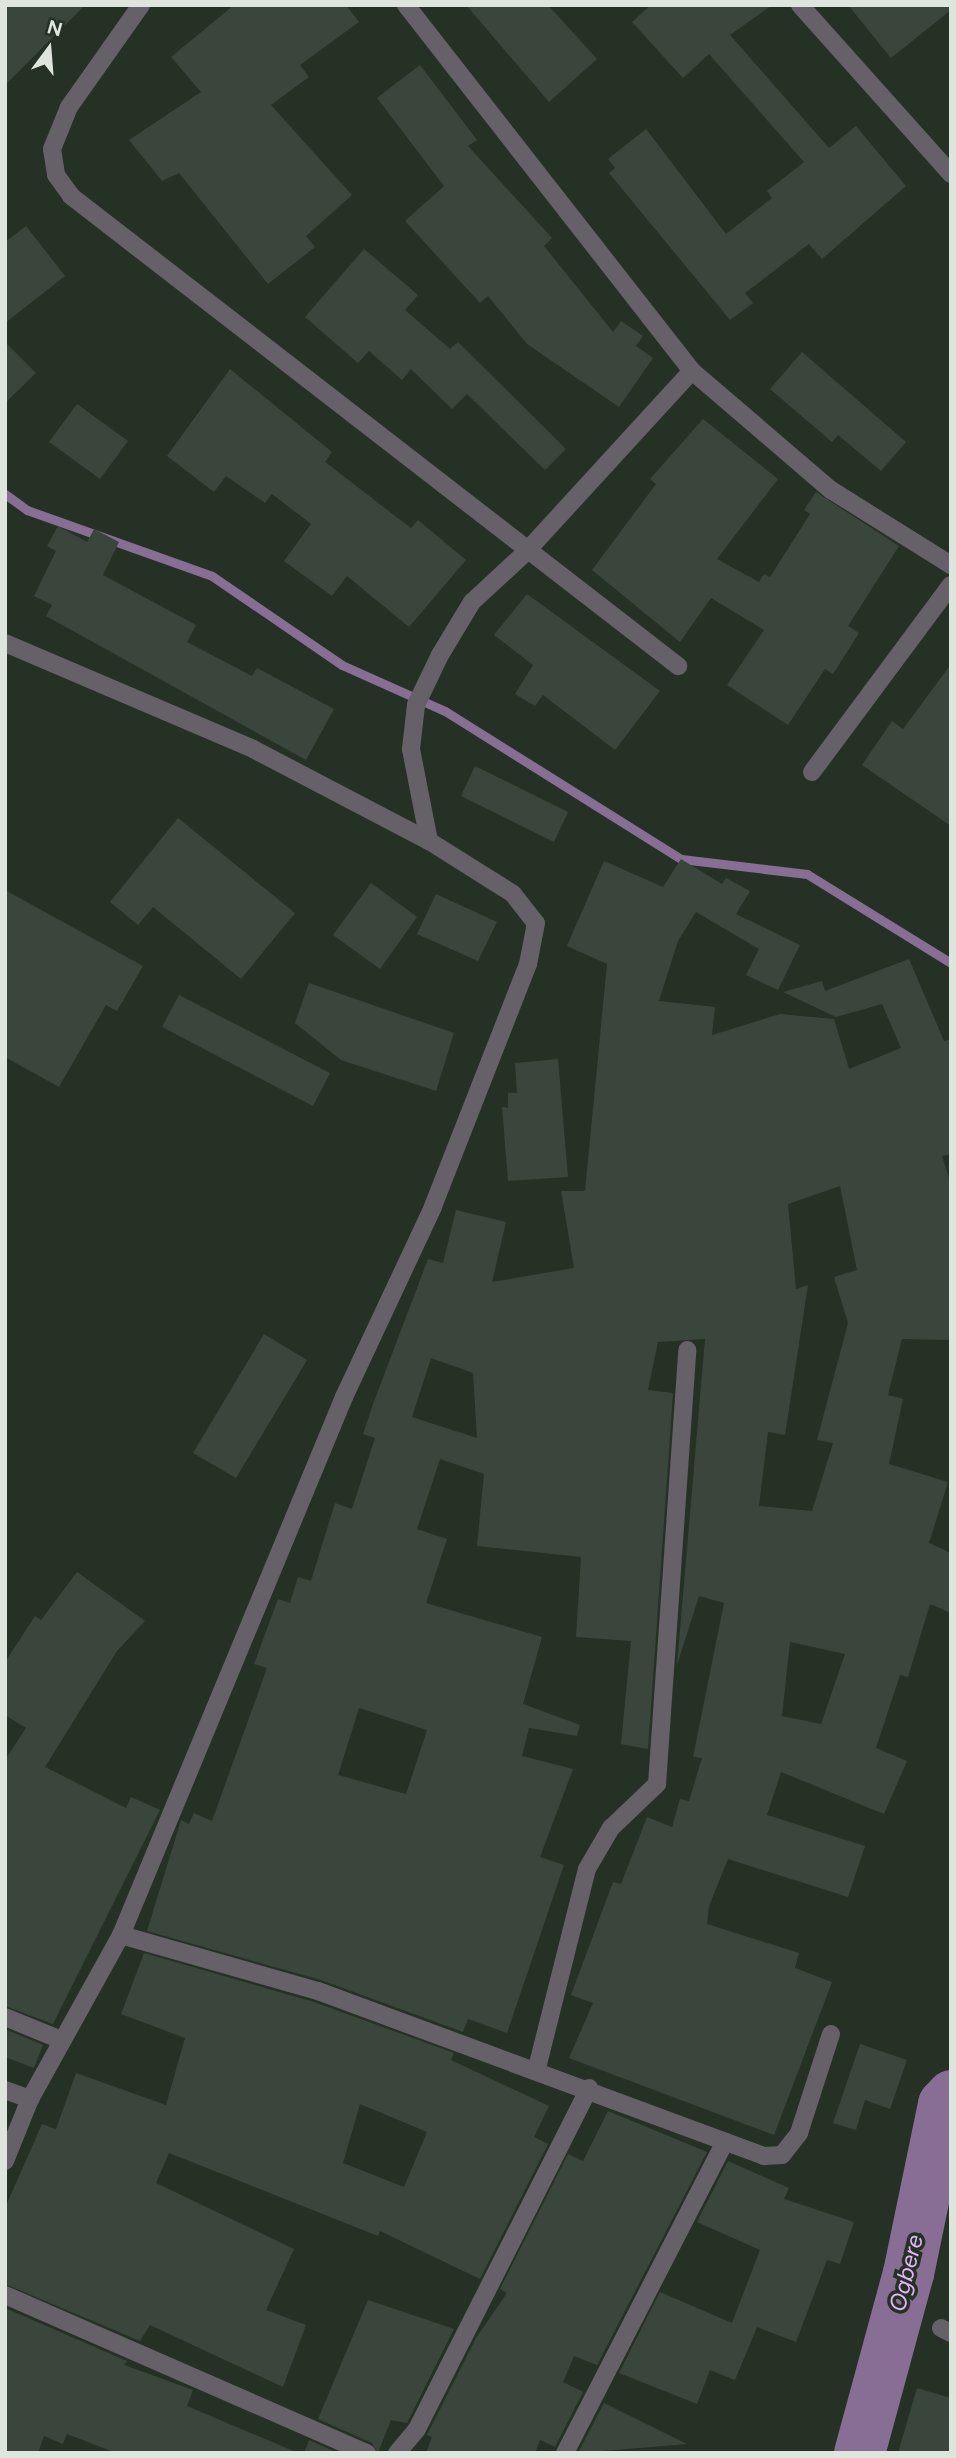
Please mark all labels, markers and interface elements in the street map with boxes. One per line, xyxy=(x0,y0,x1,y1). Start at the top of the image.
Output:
north arrow xyxy=(14,14,84,84)
text: N xyxy=(45,15,65,41)
water label: Ogbere xyxy=(883,2232,929,2314)

